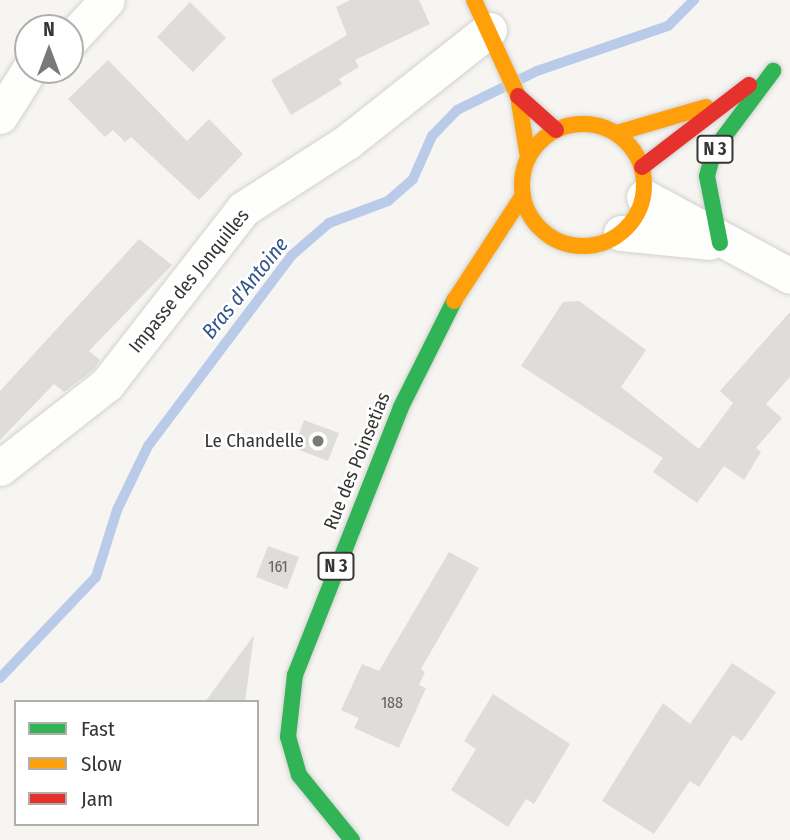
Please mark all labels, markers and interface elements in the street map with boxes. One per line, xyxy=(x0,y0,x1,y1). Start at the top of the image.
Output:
north arrow xyxy=(14,14,84,84)
text: N xyxy=(43,18,55,41)
road number: N 3 xyxy=(696,134,734,164)
street label: Impasse des Jonquilles xyxy=(124,205,254,357)
water label: Bras d'Antoine xyxy=(196,232,294,344)
street label: Rue des Poinsetias xyxy=(319,389,395,533)
place label: Le Chandelle xyxy=(204,430,304,452)
marker: Le Chandelle xyxy=(310,433,326,449)
road number: N 3 xyxy=(317,552,355,580)
house number: 161 xyxy=(268,557,288,577)
house number: 188 xyxy=(381,693,403,713)
legend xyxy=(14,700,259,826)
text: Fast xyxy=(81,716,115,742)
text: Slow xyxy=(81,751,122,777)
text: Jam xyxy=(81,786,113,812)

